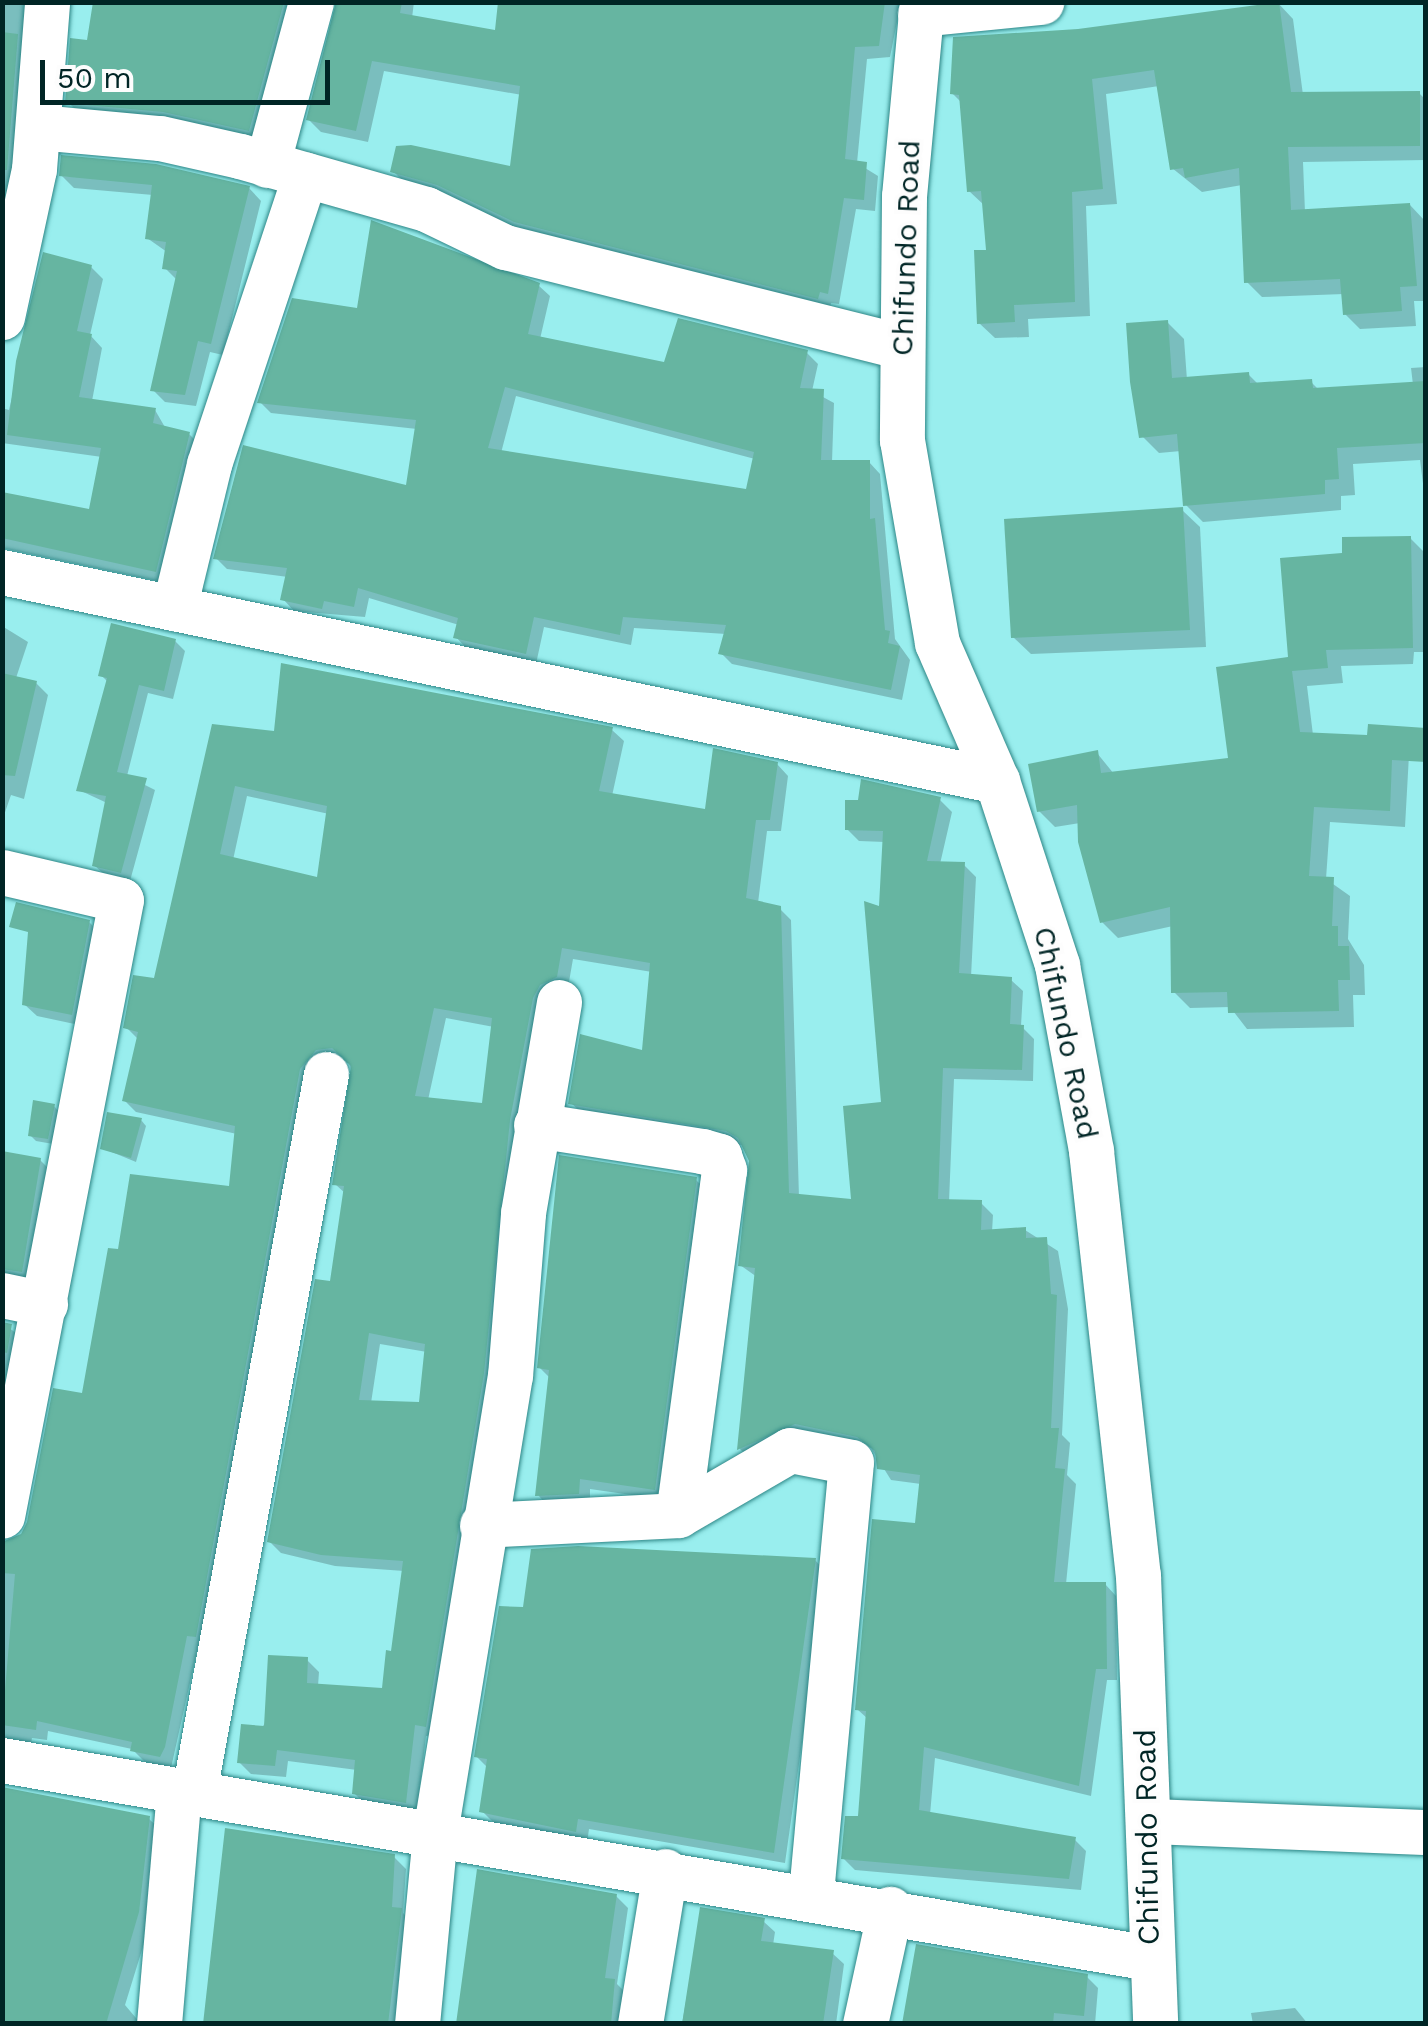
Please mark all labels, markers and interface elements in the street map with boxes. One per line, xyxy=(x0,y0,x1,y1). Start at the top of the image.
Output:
scale bar xyxy=(45,40,335,102)
text: 50 m xyxy=(57,60,132,95)
street label: Chifundo Road xyxy=(884,139,928,357)
street label: Chifundo Road xyxy=(1026,923,1106,1143)
street label: Chifundo Road xyxy=(1127,1729,1167,1945)

